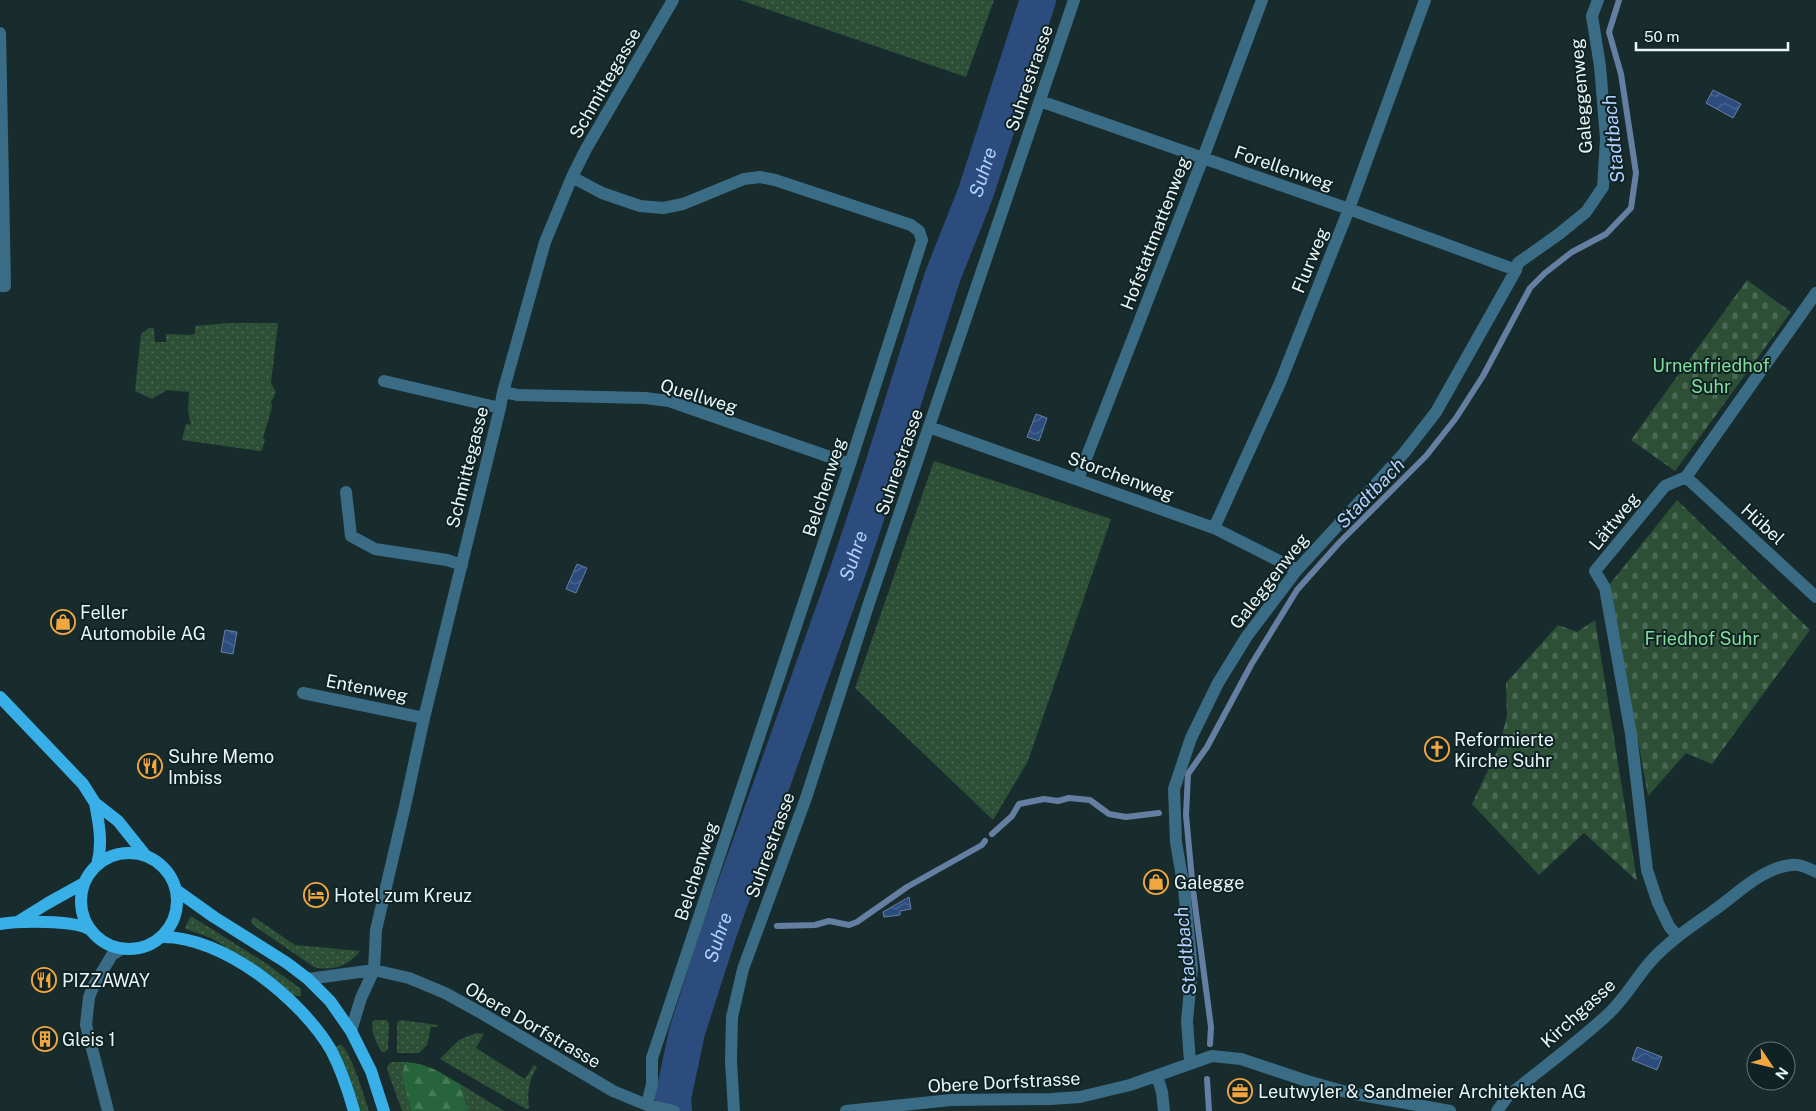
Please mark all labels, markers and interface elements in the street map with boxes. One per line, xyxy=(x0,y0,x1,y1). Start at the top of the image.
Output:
scale bar xyxy=(1636,20,1788,52)
street label: Suhrestrasse xyxy=(1001,22,1057,134)
street label: Schmittegasse xyxy=(565,24,645,142)
text: 50 m xyxy=(1644,28,1679,45)
street label: Galeggenweg xyxy=(1566,37,1596,155)
water label: Stadtbach xyxy=(1597,94,1629,184)
street label: Forellenweg xyxy=(1232,141,1336,195)
water label: Suhre xyxy=(964,144,1001,200)
street label: Hofstattmattenweg xyxy=(1116,153,1194,313)
street label: Flurweg xyxy=(1287,224,1333,296)
park label: Urnenfriedhof Suhr xyxy=(1652,355,1770,397)
street label: Quellweg xyxy=(658,374,740,418)
street label: Schmittegasse xyxy=(442,404,492,530)
street label: Suhrestrasse xyxy=(871,406,927,518)
street label: Belchenweg xyxy=(798,435,850,539)
street label: Storchenweg xyxy=(1065,447,1177,505)
water label: Stadtbach xyxy=(1331,453,1409,533)
street label: Lättweg xyxy=(1584,488,1644,554)
street label: Hübel xyxy=(1737,499,1789,549)
water label: Suhre xyxy=(834,528,872,584)
street label: Galeggenweg xyxy=(1225,529,1313,633)
place label: Feller Automobile AG xyxy=(80,602,206,644)
shop icon: Feller Automobile AG xyxy=(50,609,76,635)
park label: Friedhof Suhr xyxy=(1645,628,1759,649)
street label: Entenweg xyxy=(324,670,410,706)
place label: Reformierte Kirche Suhr xyxy=(1454,729,1554,771)
church icon: Reformierte Kirche Suhr xyxy=(1424,736,1450,762)
place label: Suhre Memo Imbiss xyxy=(168,746,274,788)
restaurant icon: Suhre Memo Imbiss xyxy=(137,753,163,779)
street label: Suhrestrasse xyxy=(741,789,799,901)
street label: Belchenweg xyxy=(670,819,722,923)
shop icon: Galegge xyxy=(1143,869,1169,895)
place label: Galegge xyxy=(1174,872,1244,893)
hotel icon: Hotel zum Kreuz xyxy=(303,882,329,908)
place label: Hotel zum Kreuz xyxy=(334,885,472,906)
water label: Stadtbach xyxy=(1169,906,1201,996)
water label: Suhre xyxy=(699,909,736,965)
restaurant icon: PIZZAWAY xyxy=(31,967,57,993)
place label: PIZZAWAY xyxy=(62,970,150,991)
street label: Kirchgasse xyxy=(1536,974,1620,1052)
street label: Obere Dorfstrasse xyxy=(461,978,605,1072)
building icon: Gleis 1 xyxy=(32,1026,58,1052)
place label: Gleis 1 xyxy=(62,1029,116,1050)
north arrow xyxy=(1746,1041,1796,1091)
text: N xyxy=(1772,1064,1791,1083)
street label: Obere Dorfstrasse xyxy=(927,1068,1081,1096)
office icon: Leutwyler & Sandmeier Architekten AG xyxy=(1227,1078,1253,1104)
place label: Leutwyler & Sandmeier Architekten AG xyxy=(1258,1081,1586,1102)

